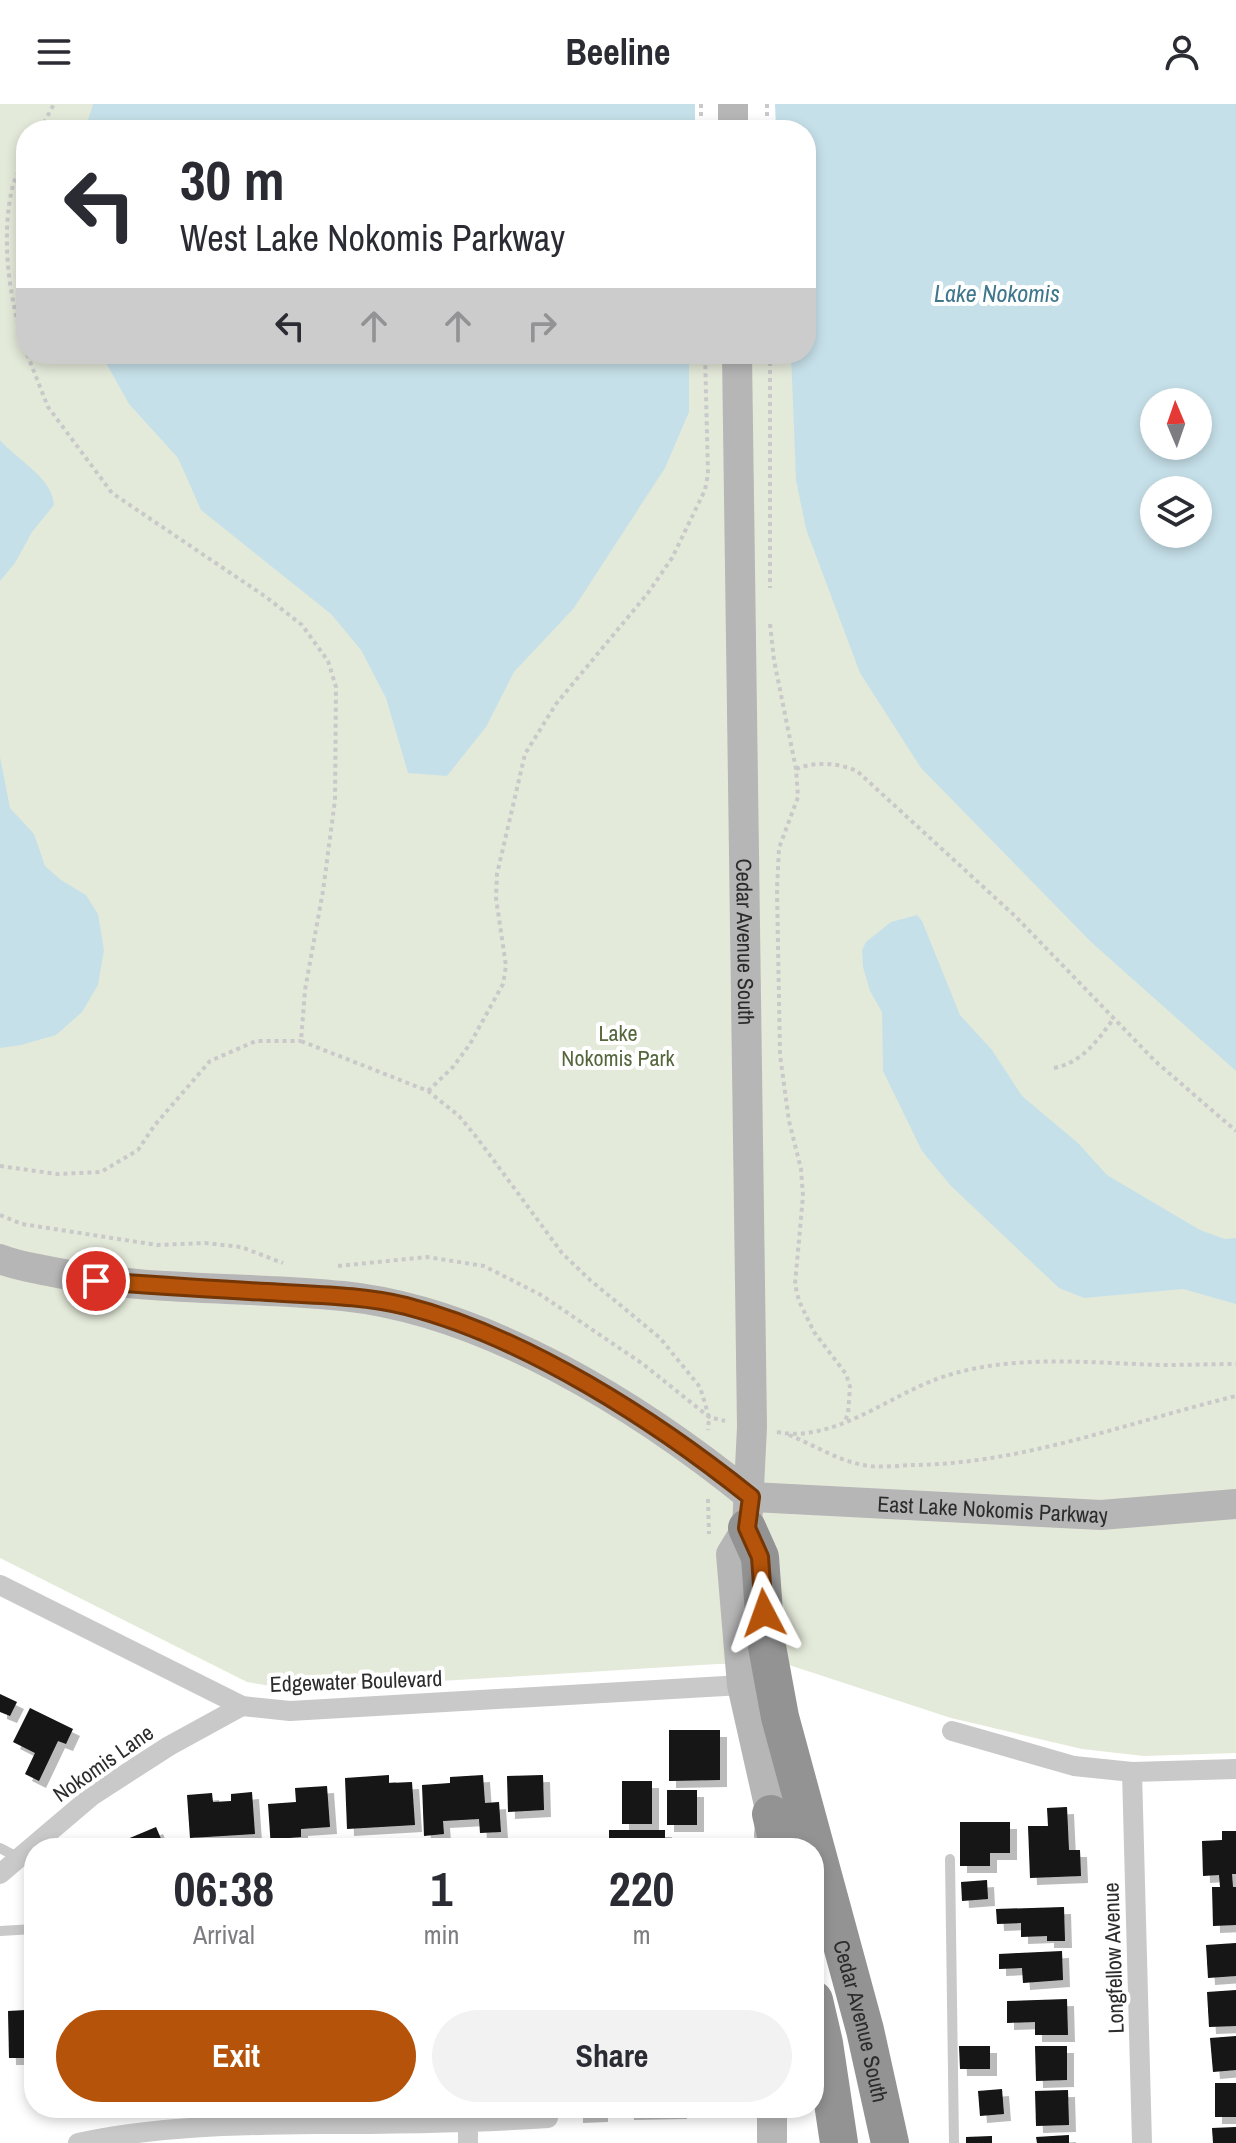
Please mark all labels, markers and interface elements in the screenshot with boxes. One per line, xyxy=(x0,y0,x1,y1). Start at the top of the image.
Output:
text: Beeline xyxy=(565,28,671,76)
icon: menu xyxy=(32,30,76,74)
icon: person xyxy=(1160,30,1204,74)
text: 30 m xyxy=(180,142,285,217)
icon: left xyxy=(48,152,152,256)
text: West Lake Nokomis Parkway xyxy=(180,214,565,262)
water label: Lake Nokomis xyxy=(934,277,1060,309)
icon: left xyxy=(268,304,312,348)
icon: ahead xyxy=(352,304,396,348)
icon: ahead xyxy=(436,304,480,348)
icon: right xyxy=(520,304,564,348)
north arrow xyxy=(1140,388,1212,460)
map controls xyxy=(1140,388,1212,548)
button: layers xyxy=(1140,476,1212,548)
street label: Cedar Avenue South xyxy=(729,859,761,1025)
park label: Lake Nokomis Park xyxy=(561,1018,676,1073)
pin xyxy=(62,1247,130,1315)
icon: arrive xyxy=(74,1259,118,1303)
street label: East Lake Nokomis Parkway xyxy=(877,1489,1109,1530)
position arrow xyxy=(722,1571,806,1655)
street label: Edgewater Boulevard xyxy=(269,1663,443,1699)
street label: Nokomis Lane xyxy=(47,1717,159,1809)
text: 06:38 xyxy=(174,1856,274,1921)
text: 1 xyxy=(431,1856,452,1921)
text: 220 xyxy=(609,1856,674,1921)
street label: Longfellow Avenue xyxy=(1095,1882,1131,2034)
text: Arrival xyxy=(193,1917,255,1952)
text: min xyxy=(424,1917,459,1952)
text: m xyxy=(633,1917,651,1952)
street label: Cedar Avenue South xyxy=(826,1936,896,2105)
button: Exit xyxy=(56,2010,416,2102)
button: Share xyxy=(432,2010,792,2102)

